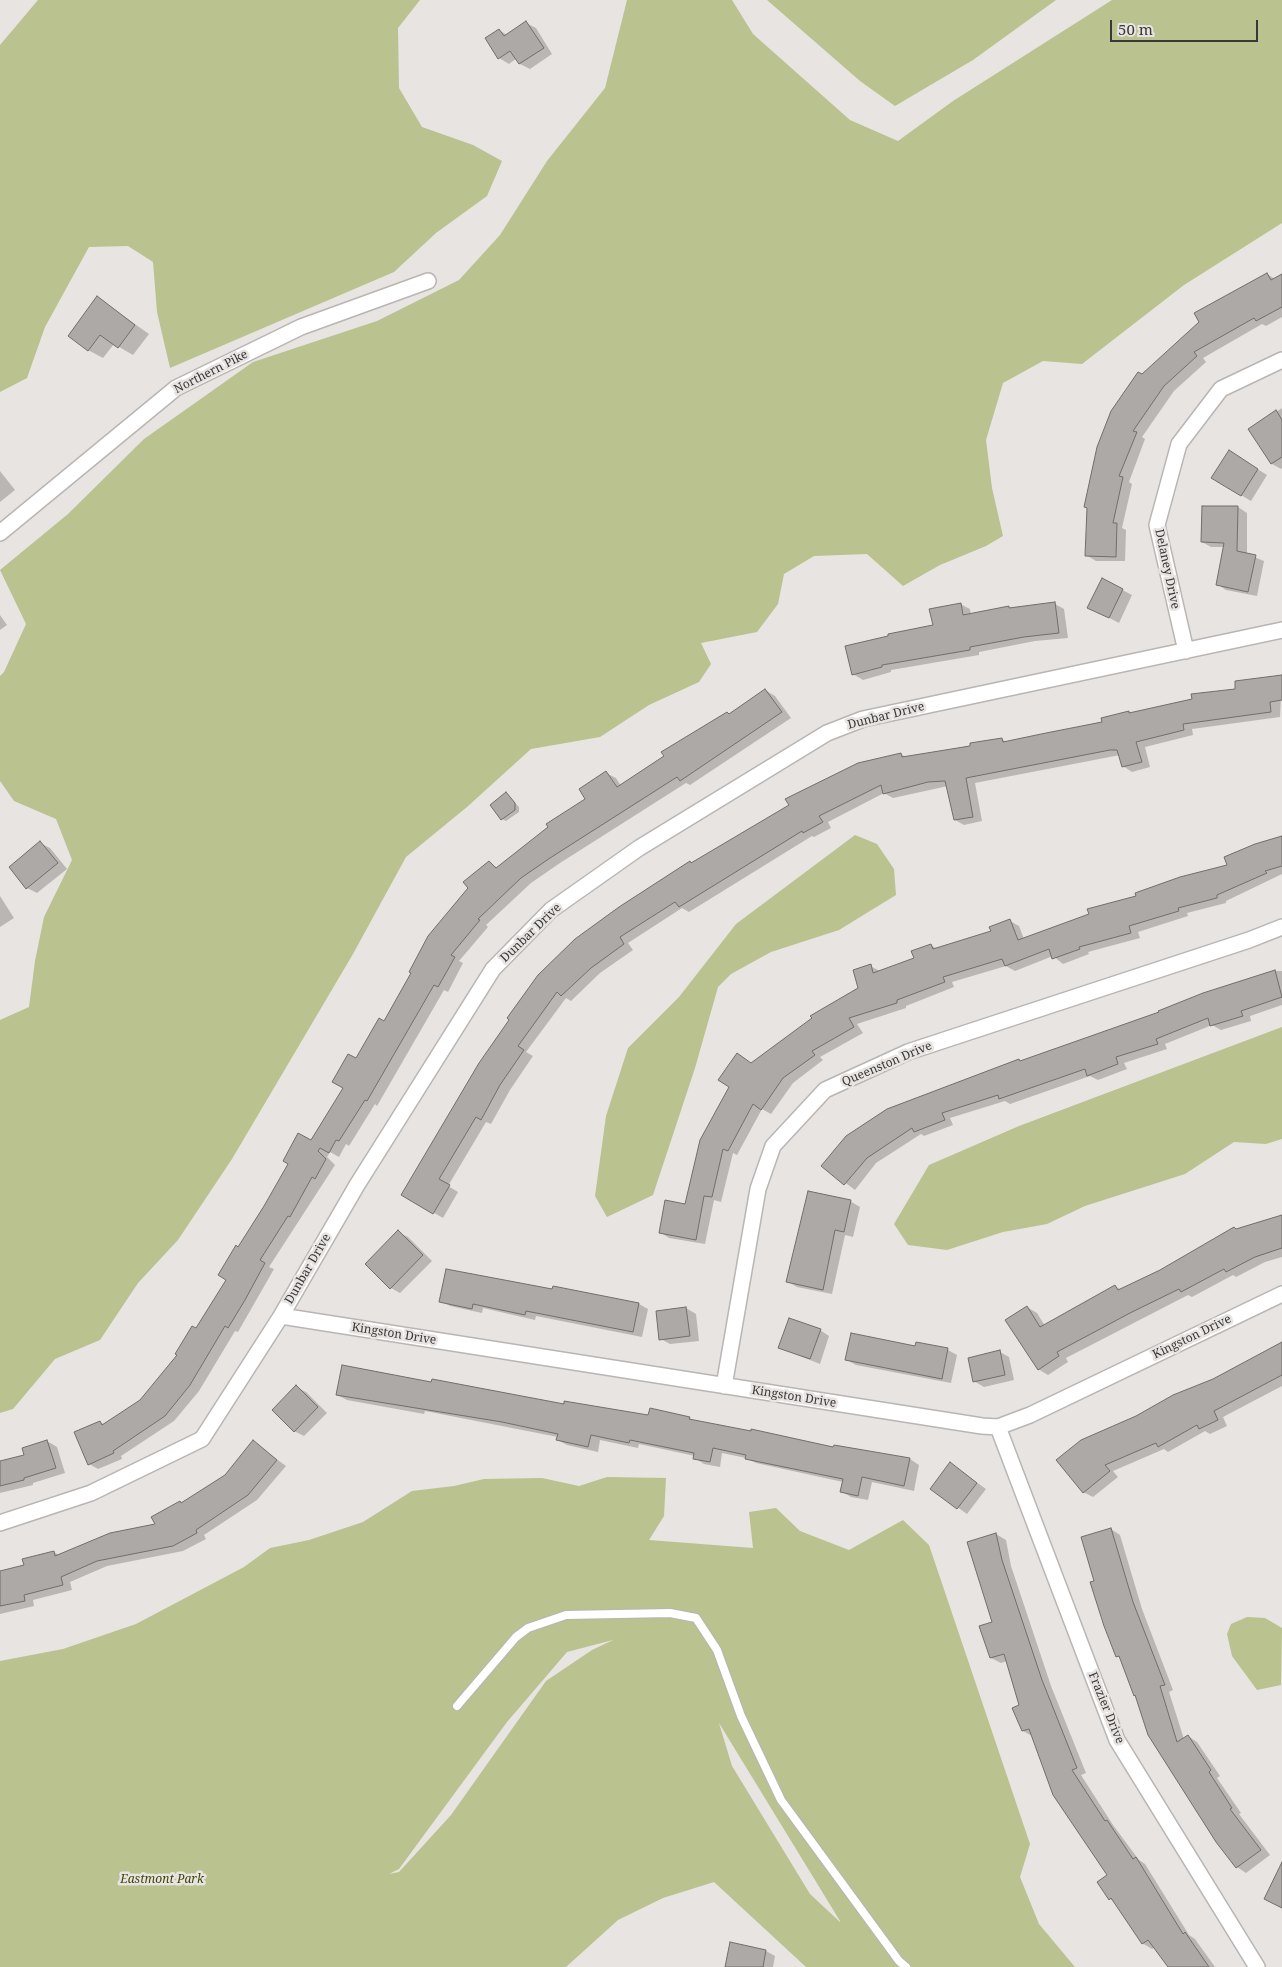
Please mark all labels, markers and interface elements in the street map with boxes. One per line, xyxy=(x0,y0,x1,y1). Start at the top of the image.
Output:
scale bar xyxy=(1112,10,1260,42)
text: 50 m xyxy=(1118,19,1153,39)
street label: Northern Pike xyxy=(172,347,250,397)
street label: Delaney Drive xyxy=(1152,528,1182,610)
street label: Dunbar Drive xyxy=(846,700,926,732)
street label: Dunbar Drive xyxy=(498,901,564,965)
street label: Queenston Drive xyxy=(840,1039,934,1089)
street label: Dunbar Drive xyxy=(282,1231,334,1307)
street label: Kingston Drive xyxy=(1150,1312,1234,1362)
street label: Kingston Drive xyxy=(351,1320,437,1348)
street label: Kingston Drive xyxy=(751,1383,837,1411)
street label: Frazier Drive xyxy=(1085,1670,1127,1746)
park label: Eastmont Park xyxy=(120,1873,204,1887)

